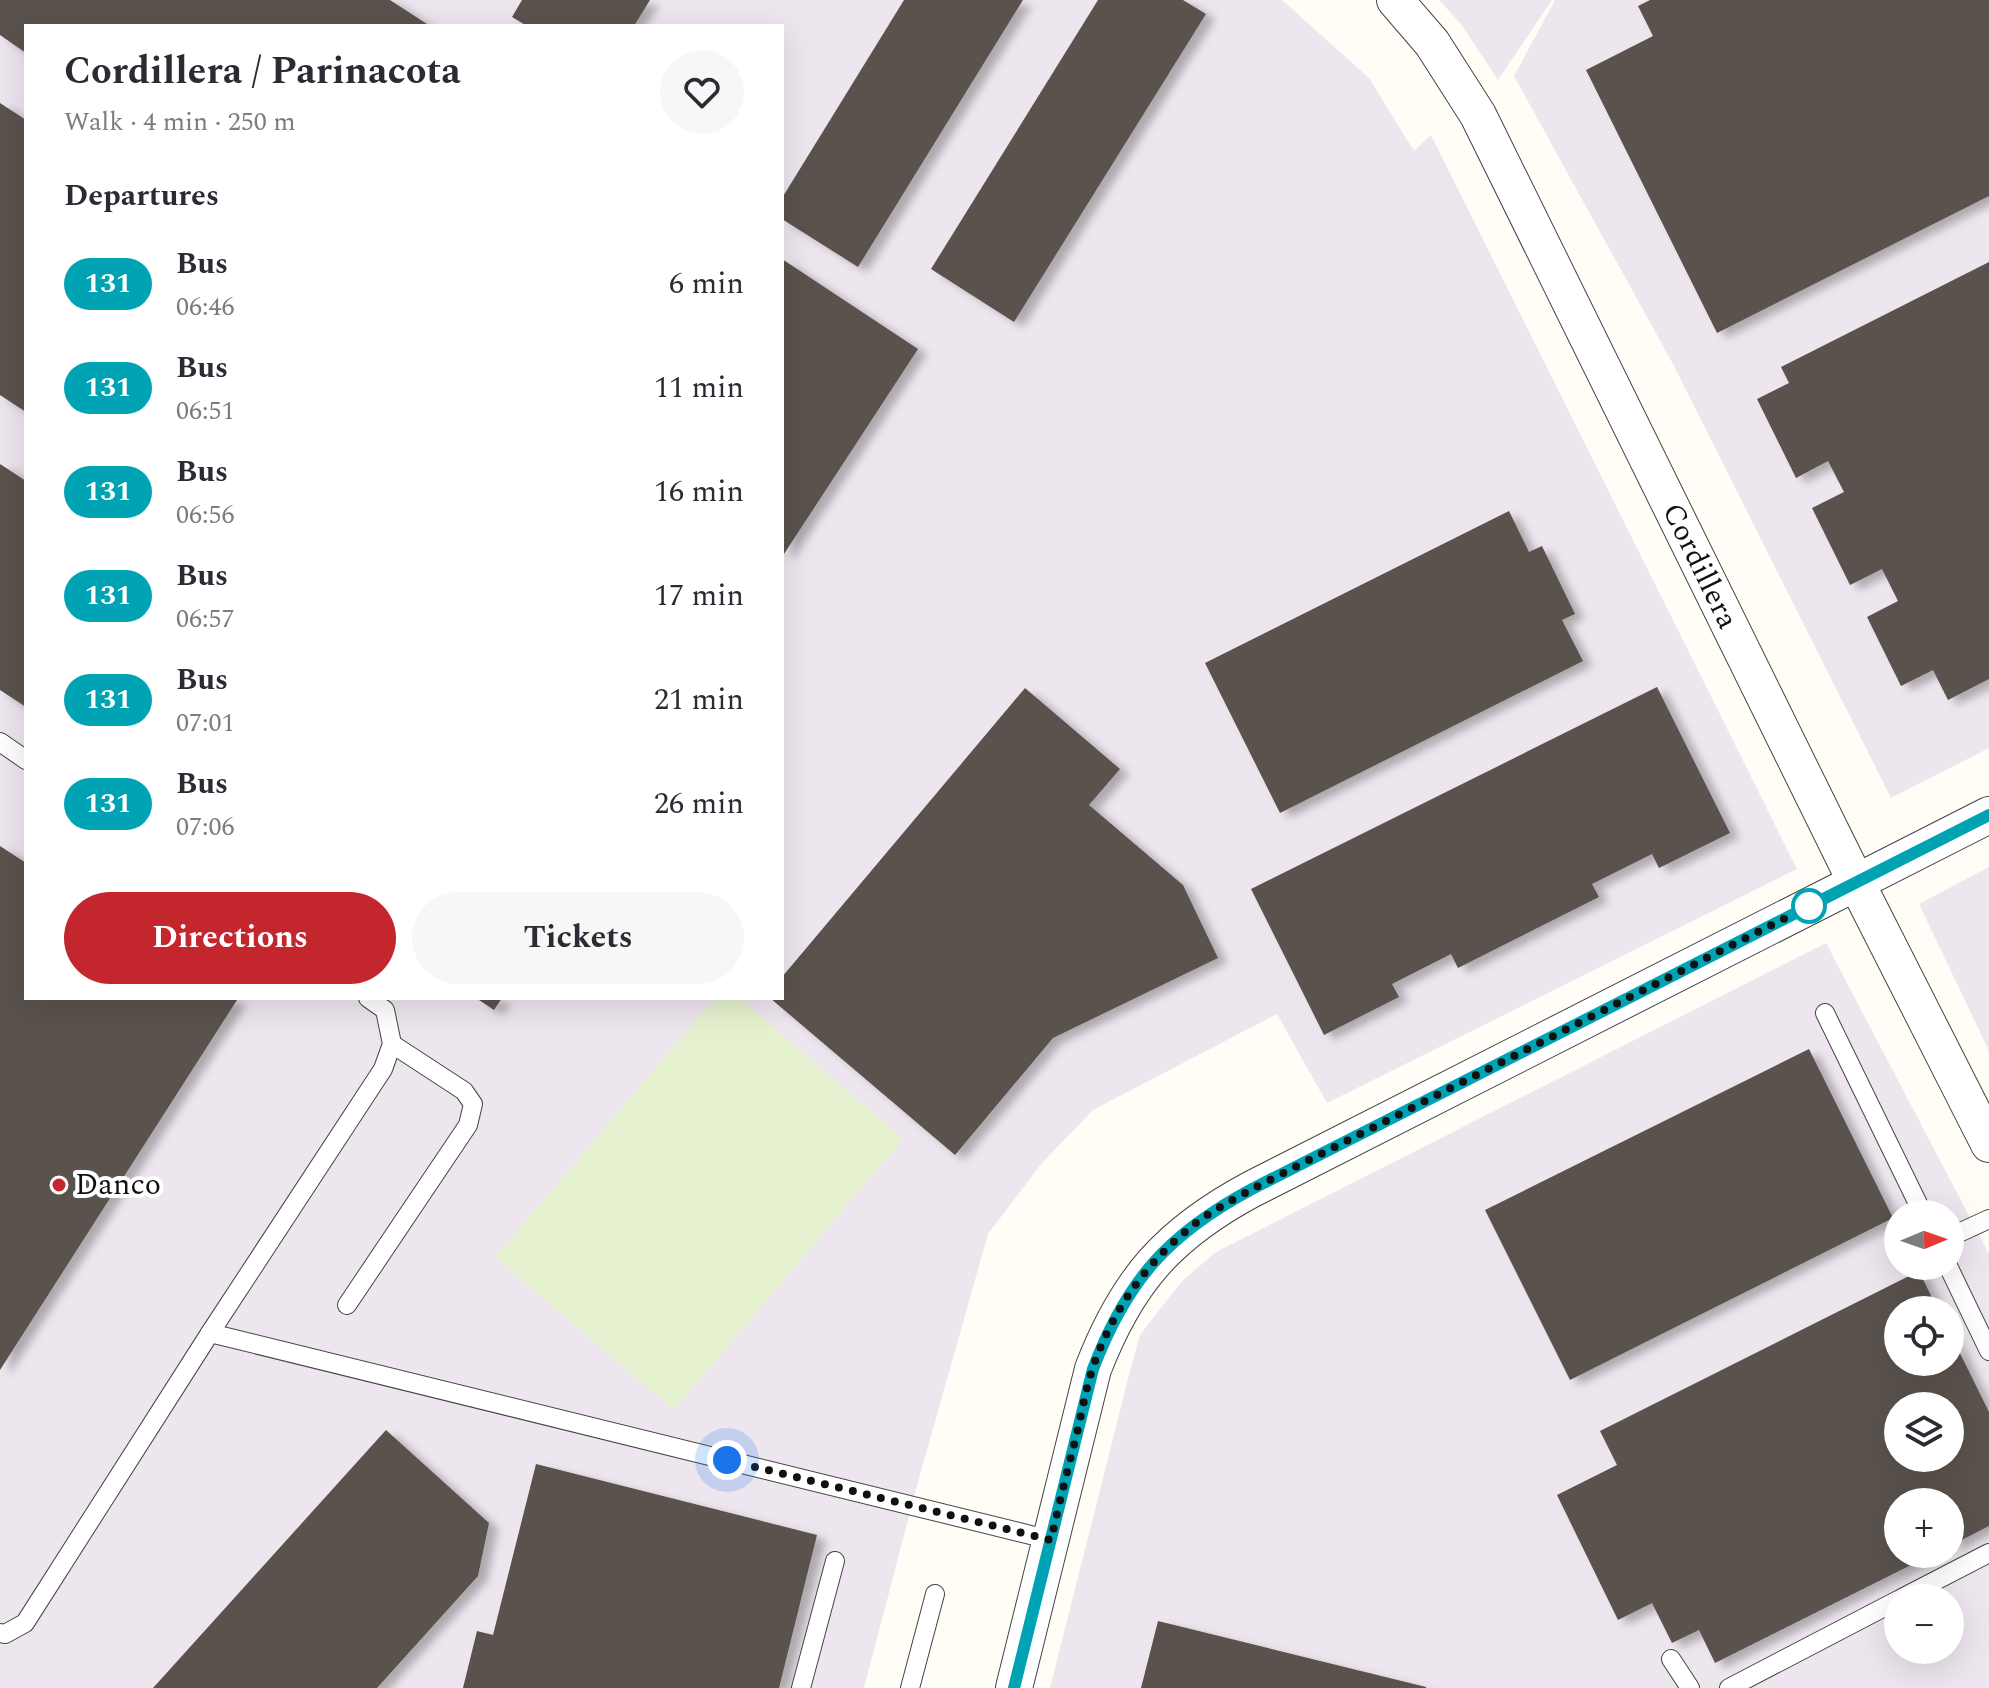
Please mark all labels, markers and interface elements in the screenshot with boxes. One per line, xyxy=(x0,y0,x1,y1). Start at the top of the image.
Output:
text: Cordillera / Parinacota xyxy=(64,43,461,101)
button: heart xyxy=(660,50,744,134)
text: Walk · 4 min · 250 m xyxy=(64,102,296,142)
text: Departures xyxy=(64,173,219,219)
text: Bus xyxy=(176,241,228,287)
text: 6 min xyxy=(669,261,744,307)
text: 131 xyxy=(84,262,132,305)
text: 06:46 xyxy=(176,287,235,327)
text: Bus xyxy=(176,345,228,391)
text: 11 min xyxy=(654,365,744,411)
text: 131 xyxy=(84,366,132,409)
text: 06:51 xyxy=(176,391,235,431)
text: Bus xyxy=(176,449,228,495)
text: 16 min xyxy=(654,469,744,515)
text: 131 xyxy=(84,470,132,513)
text: 06:56 xyxy=(176,495,235,535)
street label: Cordillera xyxy=(1650,495,1750,637)
text: Bus xyxy=(176,553,228,599)
text: 17 min xyxy=(654,573,744,619)
text: 131 xyxy=(84,574,132,617)
text: 06:57 xyxy=(176,599,235,639)
text: Bus xyxy=(176,657,228,703)
text: 21 min xyxy=(654,677,744,723)
text: 131 xyxy=(84,678,132,721)
text: 07:01 xyxy=(176,703,235,743)
text: Bus xyxy=(176,761,228,807)
text: 26 min xyxy=(654,781,744,827)
text: 131 xyxy=(84,782,132,825)
text: 07:06 xyxy=(176,807,235,847)
unlabelled marker xyxy=(1792,889,1826,923)
button: Directions xyxy=(64,892,396,984)
button: Tickets xyxy=(412,892,744,984)
place label: Danco xyxy=(75,1162,161,1208)
marker: Danco xyxy=(50,1176,68,1194)
north arrow xyxy=(1884,1200,1964,1280)
map controls xyxy=(1884,1200,1964,1664)
button: locate xyxy=(1884,1296,1964,1376)
button: layers xyxy=(1884,1392,1964,1472)
your location xyxy=(707,1440,747,1480)
button: + xyxy=(1884,1488,1964,1568)
button: − xyxy=(1884,1584,1964,1664)

